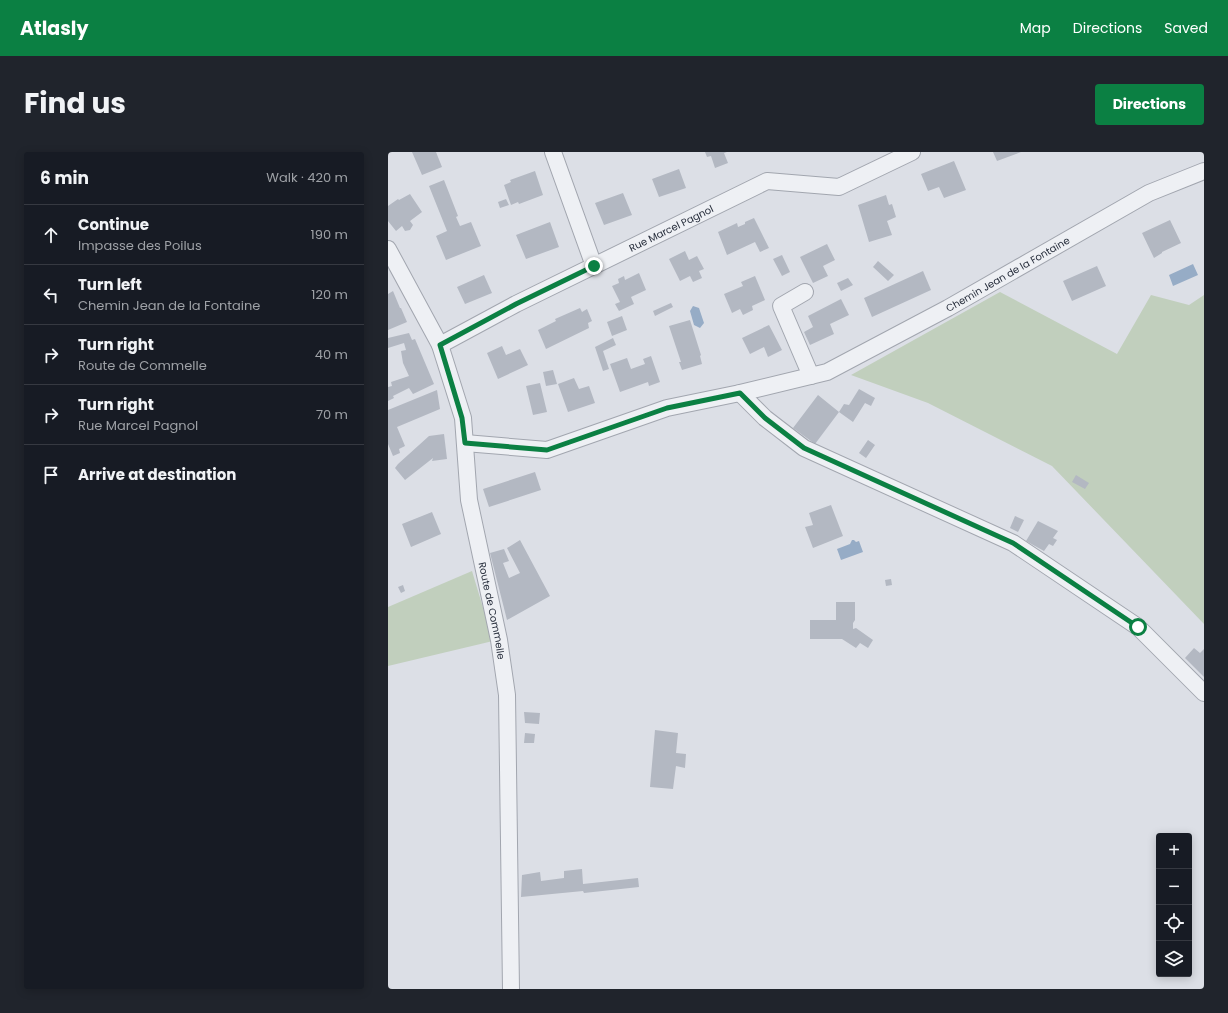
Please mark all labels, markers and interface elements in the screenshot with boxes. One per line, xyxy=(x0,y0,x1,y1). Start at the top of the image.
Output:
text: Atlasly xyxy=(20,15,88,42)
text: Map xyxy=(1020,18,1051,38)
text: Directions xyxy=(1073,18,1142,38)
text: Saved xyxy=(1164,18,1208,38)
text: Find us xyxy=(24,84,126,123)
button: Directions xyxy=(1095,84,1204,125)
text: 6 min xyxy=(40,166,89,190)
text: Walk · 420 m xyxy=(266,168,348,187)
street label: Rue Marcel Pagnol xyxy=(626,201,716,256)
text: Continue xyxy=(78,214,149,235)
icon: ahead xyxy=(40,224,62,246)
text: 190 m xyxy=(311,225,348,244)
street label: Chemin Jean de la Fontaine xyxy=(943,233,1073,316)
text: Impasse des Poilus xyxy=(78,236,202,255)
route end xyxy=(585,257,603,275)
text: Turn left xyxy=(78,274,142,295)
icon: left xyxy=(40,284,62,306)
text: 120 m xyxy=(311,285,348,304)
text: Chemin Jean de la Fontaine xyxy=(78,296,260,315)
text: Turn right xyxy=(78,334,154,355)
icon: right xyxy=(40,344,62,366)
text: 40 m xyxy=(315,345,348,364)
text: Route de Commelle xyxy=(78,356,207,375)
text: Turn right xyxy=(78,394,154,415)
icon: right xyxy=(40,404,62,426)
text: 70 m xyxy=(316,405,348,424)
text: Rue Marcel Pagnol xyxy=(78,416,198,435)
icon: arrive xyxy=(40,464,62,486)
text: Arrive at destination xyxy=(78,464,236,485)
street label: Route de Commelle xyxy=(474,561,509,660)
route start xyxy=(1129,618,1147,636)
map controls xyxy=(1156,833,1192,977)
button: + xyxy=(1156,833,1192,869)
button: − xyxy=(1156,869,1192,905)
button: locate xyxy=(1156,905,1192,941)
button: layers xyxy=(1156,941,1192,977)

